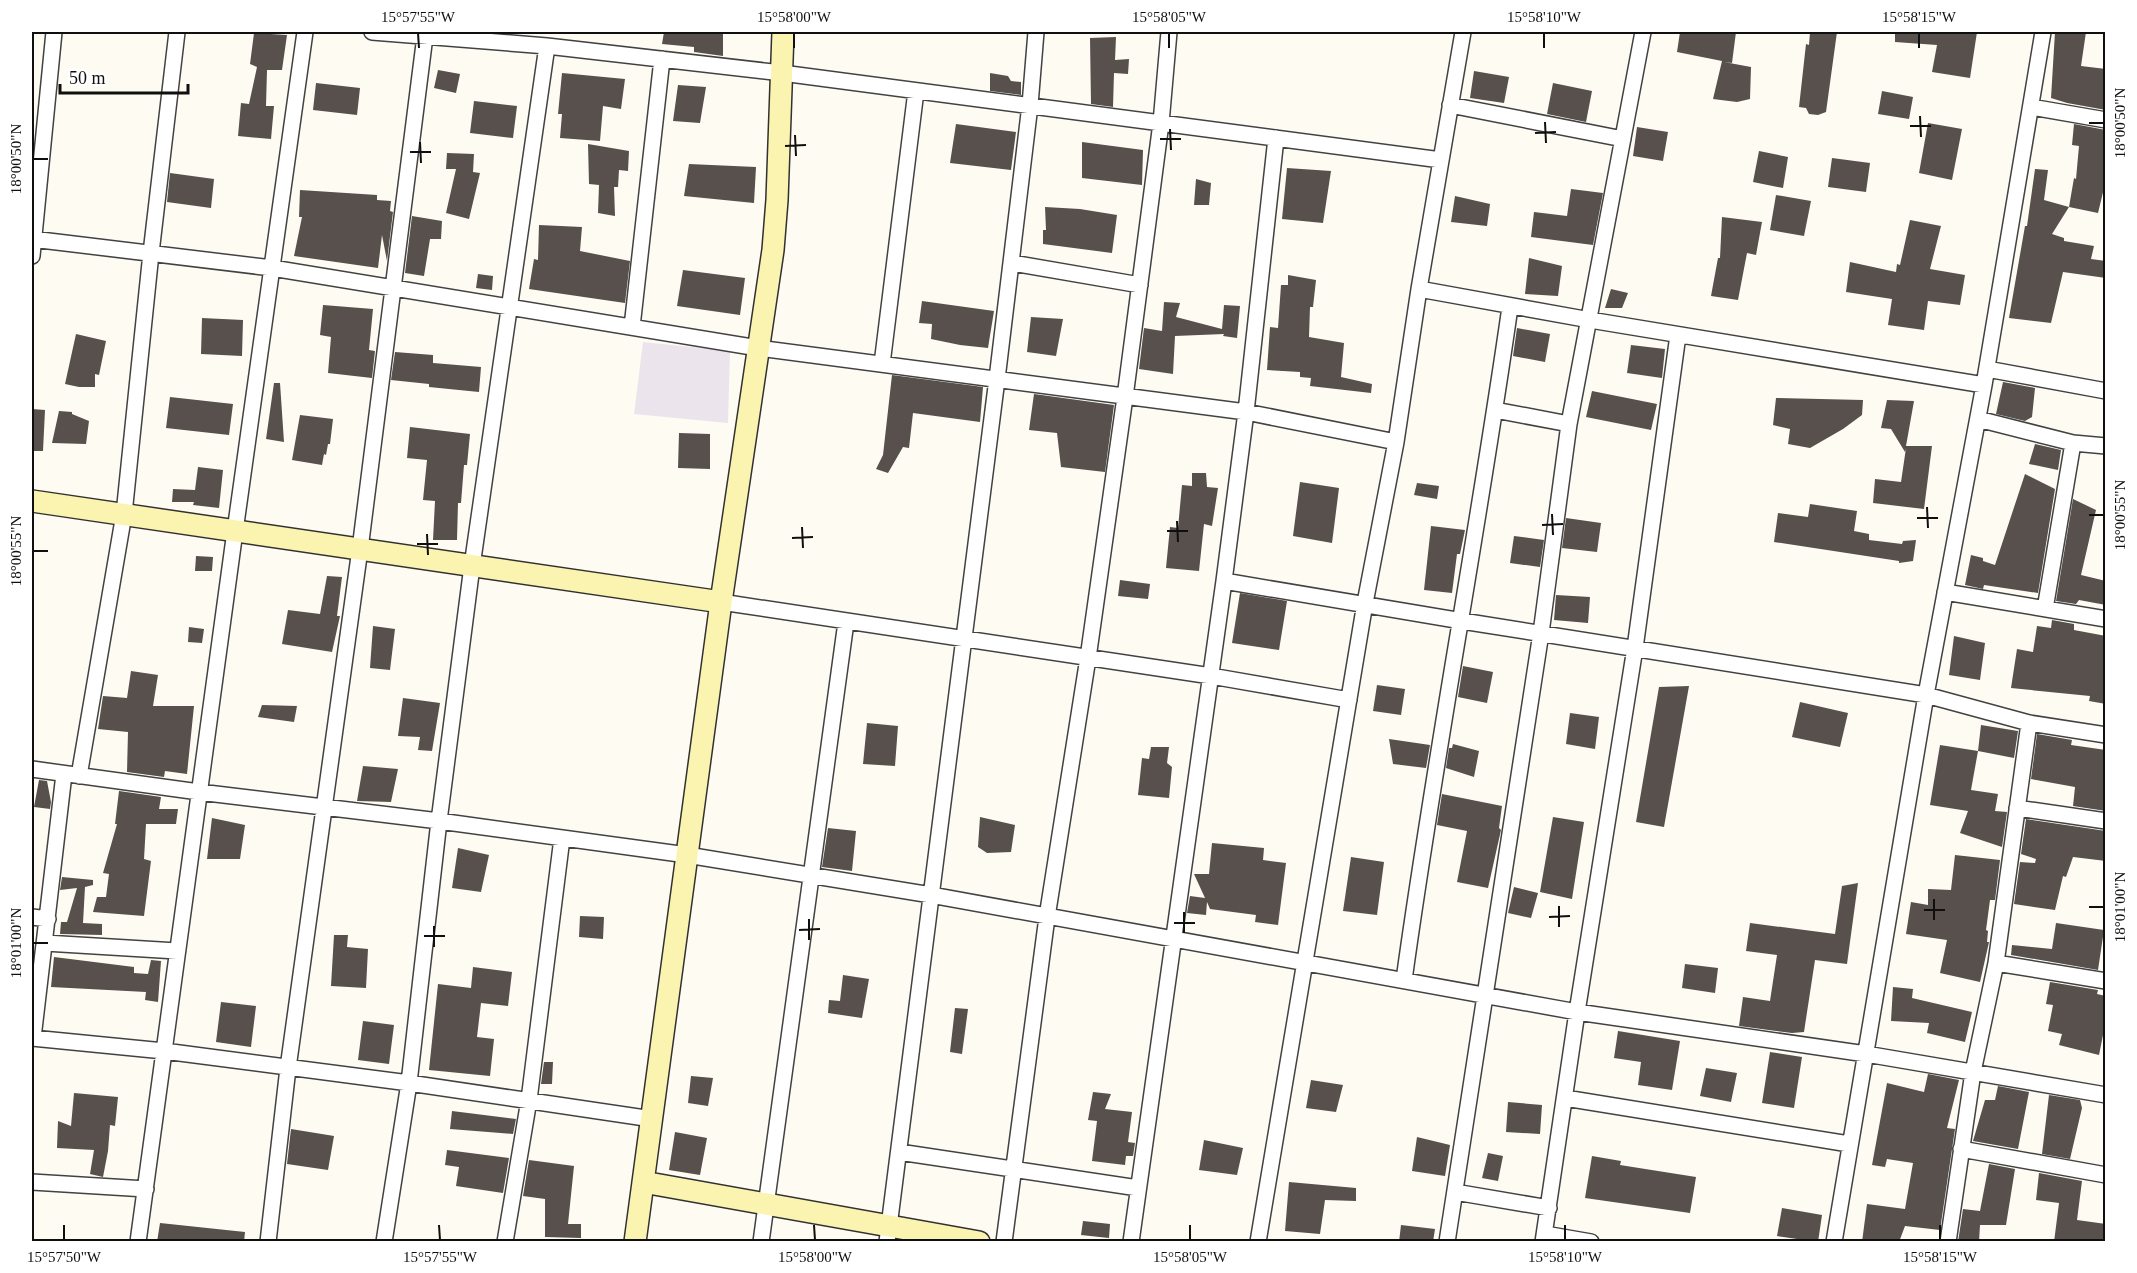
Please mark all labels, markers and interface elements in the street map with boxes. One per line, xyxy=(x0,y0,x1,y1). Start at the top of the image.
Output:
text: 15°57'55"W xyxy=(381,9,456,25)
text: 15°58'00"W xyxy=(757,9,832,25)
text: 15°58'05"W xyxy=(1132,9,1207,25)
text: 15°58'10"W xyxy=(1507,9,1582,25)
text: 15°58'15"W xyxy=(1882,9,1957,25)
scale bar xyxy=(60,57,188,95)
text: 50 m xyxy=(69,68,106,88)
text: 18°00'50"N xyxy=(2112,88,2128,158)
text: 18°00'50"N xyxy=(8,124,24,194)
text: 18°00'55"N xyxy=(2112,480,2128,550)
text: 18°00'55"N xyxy=(8,516,24,586)
text: 18°01'00"N xyxy=(2112,872,2128,942)
text: 18°01'00"N xyxy=(8,908,24,978)
text: 15°57'50"W xyxy=(27,1249,102,1265)
text: 15°57'55"W xyxy=(403,1249,478,1265)
text: 15°58'00"W xyxy=(778,1249,853,1265)
text: 15°58'05"W xyxy=(1153,1249,1228,1265)
text: 15°58'10"W xyxy=(1528,1249,1603,1265)
text: 15°58'15"W xyxy=(1903,1249,1978,1265)

